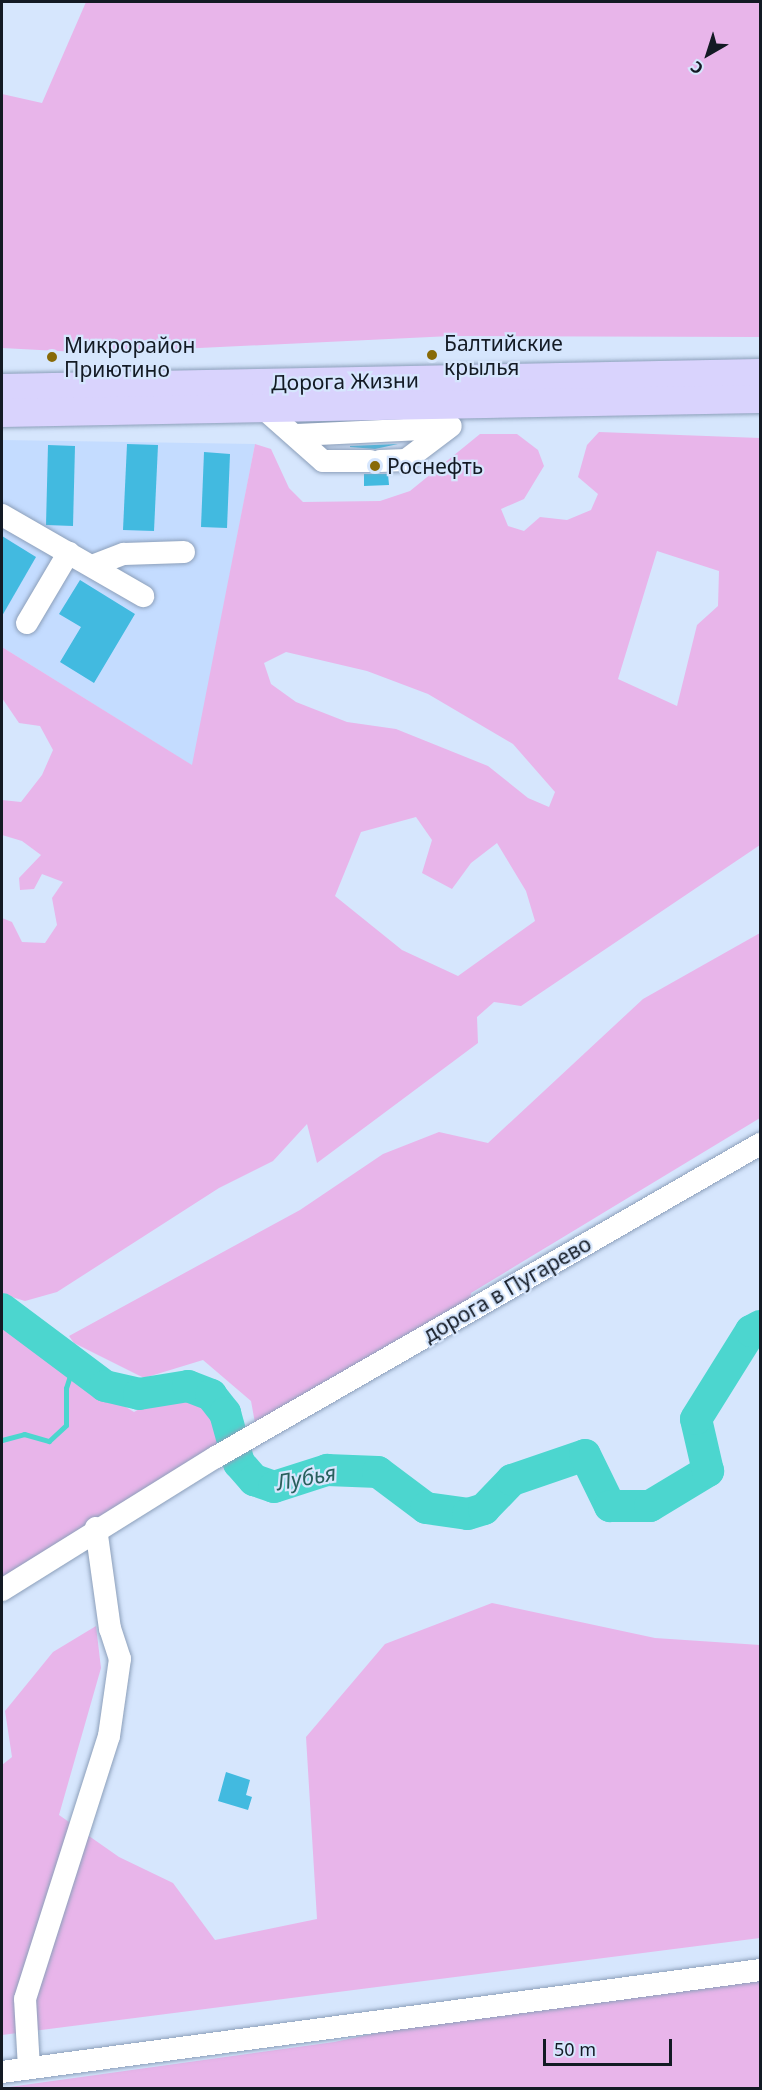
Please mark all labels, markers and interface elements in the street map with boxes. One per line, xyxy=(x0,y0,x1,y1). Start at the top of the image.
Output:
north arrow xyxy=(678,24,738,84)
text: С xyxy=(686,56,708,80)
place label: Балтийские крылья xyxy=(444,330,563,380)
place label: Микрорайон Приютино xyxy=(64,332,195,382)
marker: Балтийские крылья xyxy=(425,348,439,362)
marker: Микрорайон Приютино xyxy=(45,350,59,364)
street label: Дорога Жизни xyxy=(271,367,419,395)
place label: Роснефть xyxy=(387,453,483,479)
marker: Роснефть xyxy=(368,459,382,473)
street label: дорога в Пугарево xyxy=(419,1231,595,1347)
water label: Лубья xyxy=(274,1459,338,1495)
scale bar xyxy=(546,2027,675,2065)
text: 50 m xyxy=(554,2037,596,2061)

